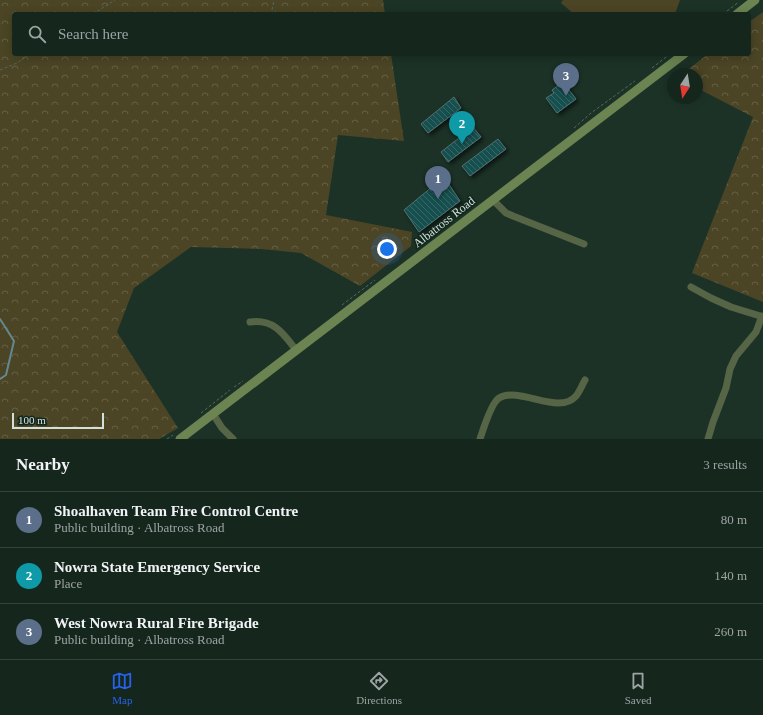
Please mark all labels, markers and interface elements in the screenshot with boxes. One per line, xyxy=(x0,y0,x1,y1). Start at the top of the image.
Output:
search box xyxy=(12,12,751,56)
icon: search xyxy=(26,23,48,45)
text: Search here xyxy=(58,26,128,42)
pin: 3 xyxy=(553,63,579,96)
north arrow xyxy=(667,68,703,104)
pin: 2 xyxy=(449,111,475,144)
pin: 1 xyxy=(425,166,451,199)
street label: Albatross Road xyxy=(410,194,478,250)
your location xyxy=(377,239,397,259)
scale bar xyxy=(12,411,104,430)
text: 100 m xyxy=(18,414,46,426)
text: Nearby xyxy=(16,455,70,474)
text: 3 results xyxy=(703,457,747,472)
text: Shoalhaven Team Fire Control Centre xyxy=(54,503,298,519)
text: 1 xyxy=(26,512,32,527)
text: 80 m xyxy=(721,512,747,527)
text: Public building · Albatross Road xyxy=(54,520,224,535)
text: Nowra State Emergency Service xyxy=(54,559,260,575)
text: 2 xyxy=(26,568,32,583)
text: 140 m xyxy=(714,568,747,583)
text: Place xyxy=(54,576,82,591)
text: West Nowra Rural Fire Brigade xyxy=(54,615,259,631)
text: 3 xyxy=(26,624,32,639)
text: 260 m xyxy=(714,624,747,639)
text: Public building · Albatross Road xyxy=(54,632,224,647)
tab: Map xyxy=(111,670,133,706)
tab: Directions xyxy=(356,670,402,706)
tab: Saved xyxy=(625,670,652,706)

